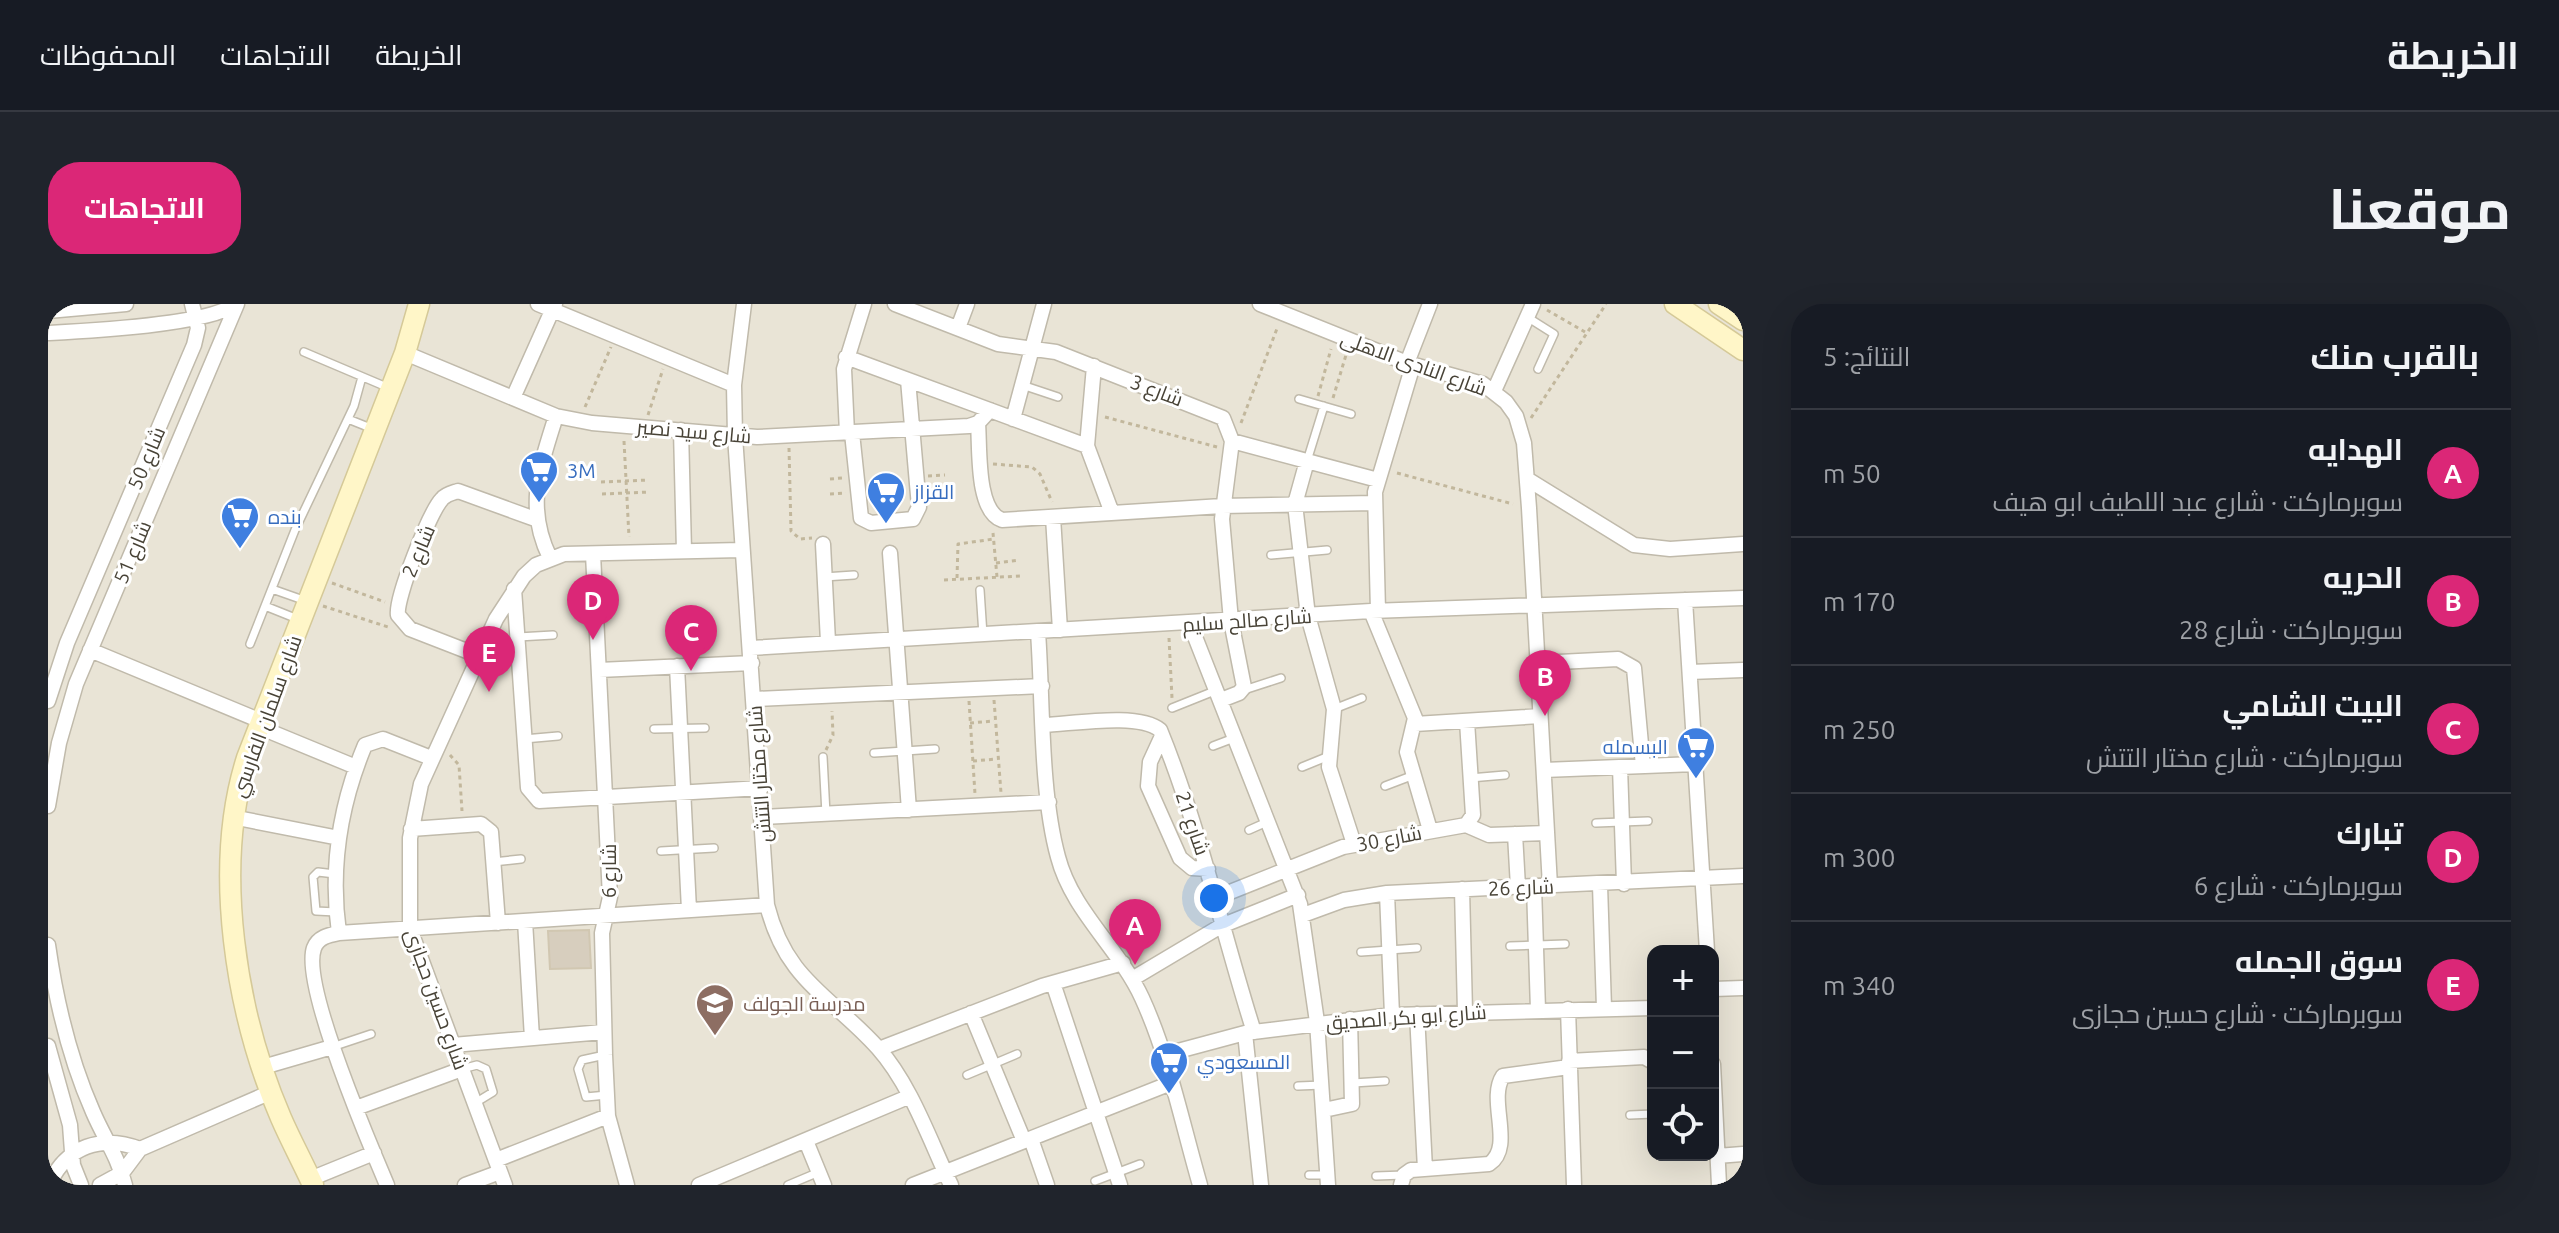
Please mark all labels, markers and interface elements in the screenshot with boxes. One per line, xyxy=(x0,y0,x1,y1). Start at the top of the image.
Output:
text: الخريطة xyxy=(2387,34,2519,76)
text: المحفوظات xyxy=(40,39,176,70)
text: الاتجاهات xyxy=(220,39,331,70)
text: الخريطة xyxy=(375,39,463,70)
button: الاتجاهات xyxy=(48,162,241,254)
text: موقعنا xyxy=(2328,177,2511,240)
street label: شارع النادى الاهلى xyxy=(1337,326,1490,403)
text: بالقرب منك xyxy=(2311,337,2479,375)
text: النتائج: 5 xyxy=(1823,342,1910,371)
street label: شارع 3 xyxy=(1126,369,1187,413)
street label: شارع سيد نصير xyxy=(634,414,752,450)
street label: شارع 50 xyxy=(123,423,172,494)
text: الهدايه xyxy=(2308,432,2403,466)
supermarket icon: 3M xyxy=(518,449,560,504)
place label: 3M xyxy=(567,459,596,482)
text: 50 m xyxy=(1823,459,1881,488)
text: A xyxy=(2444,459,2462,488)
supermarket icon: القزاز xyxy=(865,470,907,525)
place label: القزاز xyxy=(913,480,954,504)
text: سوبرماركت · شارع عبد اللطيف ابو هيف xyxy=(1992,487,2403,516)
supermarket icon: بنده xyxy=(219,495,261,550)
place label: بنده xyxy=(268,505,302,528)
street label: شارع 51 xyxy=(109,517,158,588)
street label: شارع 2 xyxy=(397,521,442,582)
text: الحريه xyxy=(2323,560,2403,594)
pin: D xyxy=(567,574,619,640)
text: 170 m xyxy=(1823,587,1895,616)
text: B xyxy=(2444,587,2462,616)
street label: شارع صالح سليم xyxy=(1181,604,1313,639)
pin: C xyxy=(665,605,717,671)
text: سوبرماركت · شارع 28 xyxy=(2179,615,2403,644)
pin: E xyxy=(463,626,515,692)
street label: شارع سلمان الفارسي xyxy=(226,632,310,801)
pin: B xyxy=(1519,650,1571,716)
text: البيت الشامي xyxy=(2222,688,2403,722)
street label: شارع مختار التتش xyxy=(743,704,778,843)
text: 250 m xyxy=(1823,715,1895,744)
text: C xyxy=(2445,715,2461,744)
supermarket icon: البسمله xyxy=(1675,725,1717,780)
place label: البسمله xyxy=(1603,735,1668,758)
text: سوبرماركت · شارع مختار التتش xyxy=(2086,743,2403,772)
street label: شارع 21 xyxy=(1169,788,1215,859)
text: تبارك xyxy=(2337,816,2403,850)
street label: شارع 30 xyxy=(1354,820,1424,859)
text: 300 m xyxy=(1823,843,1895,872)
text: D xyxy=(2444,843,2462,872)
street label: شارع 6 xyxy=(597,844,623,898)
text: سوبرماركت · شارع 6 xyxy=(2194,871,2403,900)
street label: شارع 26 xyxy=(1488,874,1554,903)
your location xyxy=(1194,878,1234,918)
pin: A xyxy=(1109,899,1161,965)
street label: شارع حسين حجازى xyxy=(398,925,473,1074)
text: سوق الجمله xyxy=(2235,944,2403,978)
map controls xyxy=(1647,945,1719,1161)
button: + xyxy=(1647,945,1719,1017)
text: 340 m xyxy=(1823,971,1895,1000)
text: E xyxy=(2445,971,2461,1000)
school or university icon: مدرسة الجولف xyxy=(694,982,736,1037)
place label: مدرسة الجولف xyxy=(743,992,866,1016)
text: سوبرماركت · شارع حسين حجازى xyxy=(2072,999,2403,1028)
street label: شارع ابو بكر الصديق xyxy=(1325,1000,1487,1037)
button: − xyxy=(1647,1017,1719,1089)
supermarket icon: المسعودي xyxy=(1148,1040,1190,1095)
place label: المسعودي xyxy=(1197,1050,1290,1078)
button: locate xyxy=(1647,1089,1719,1161)

